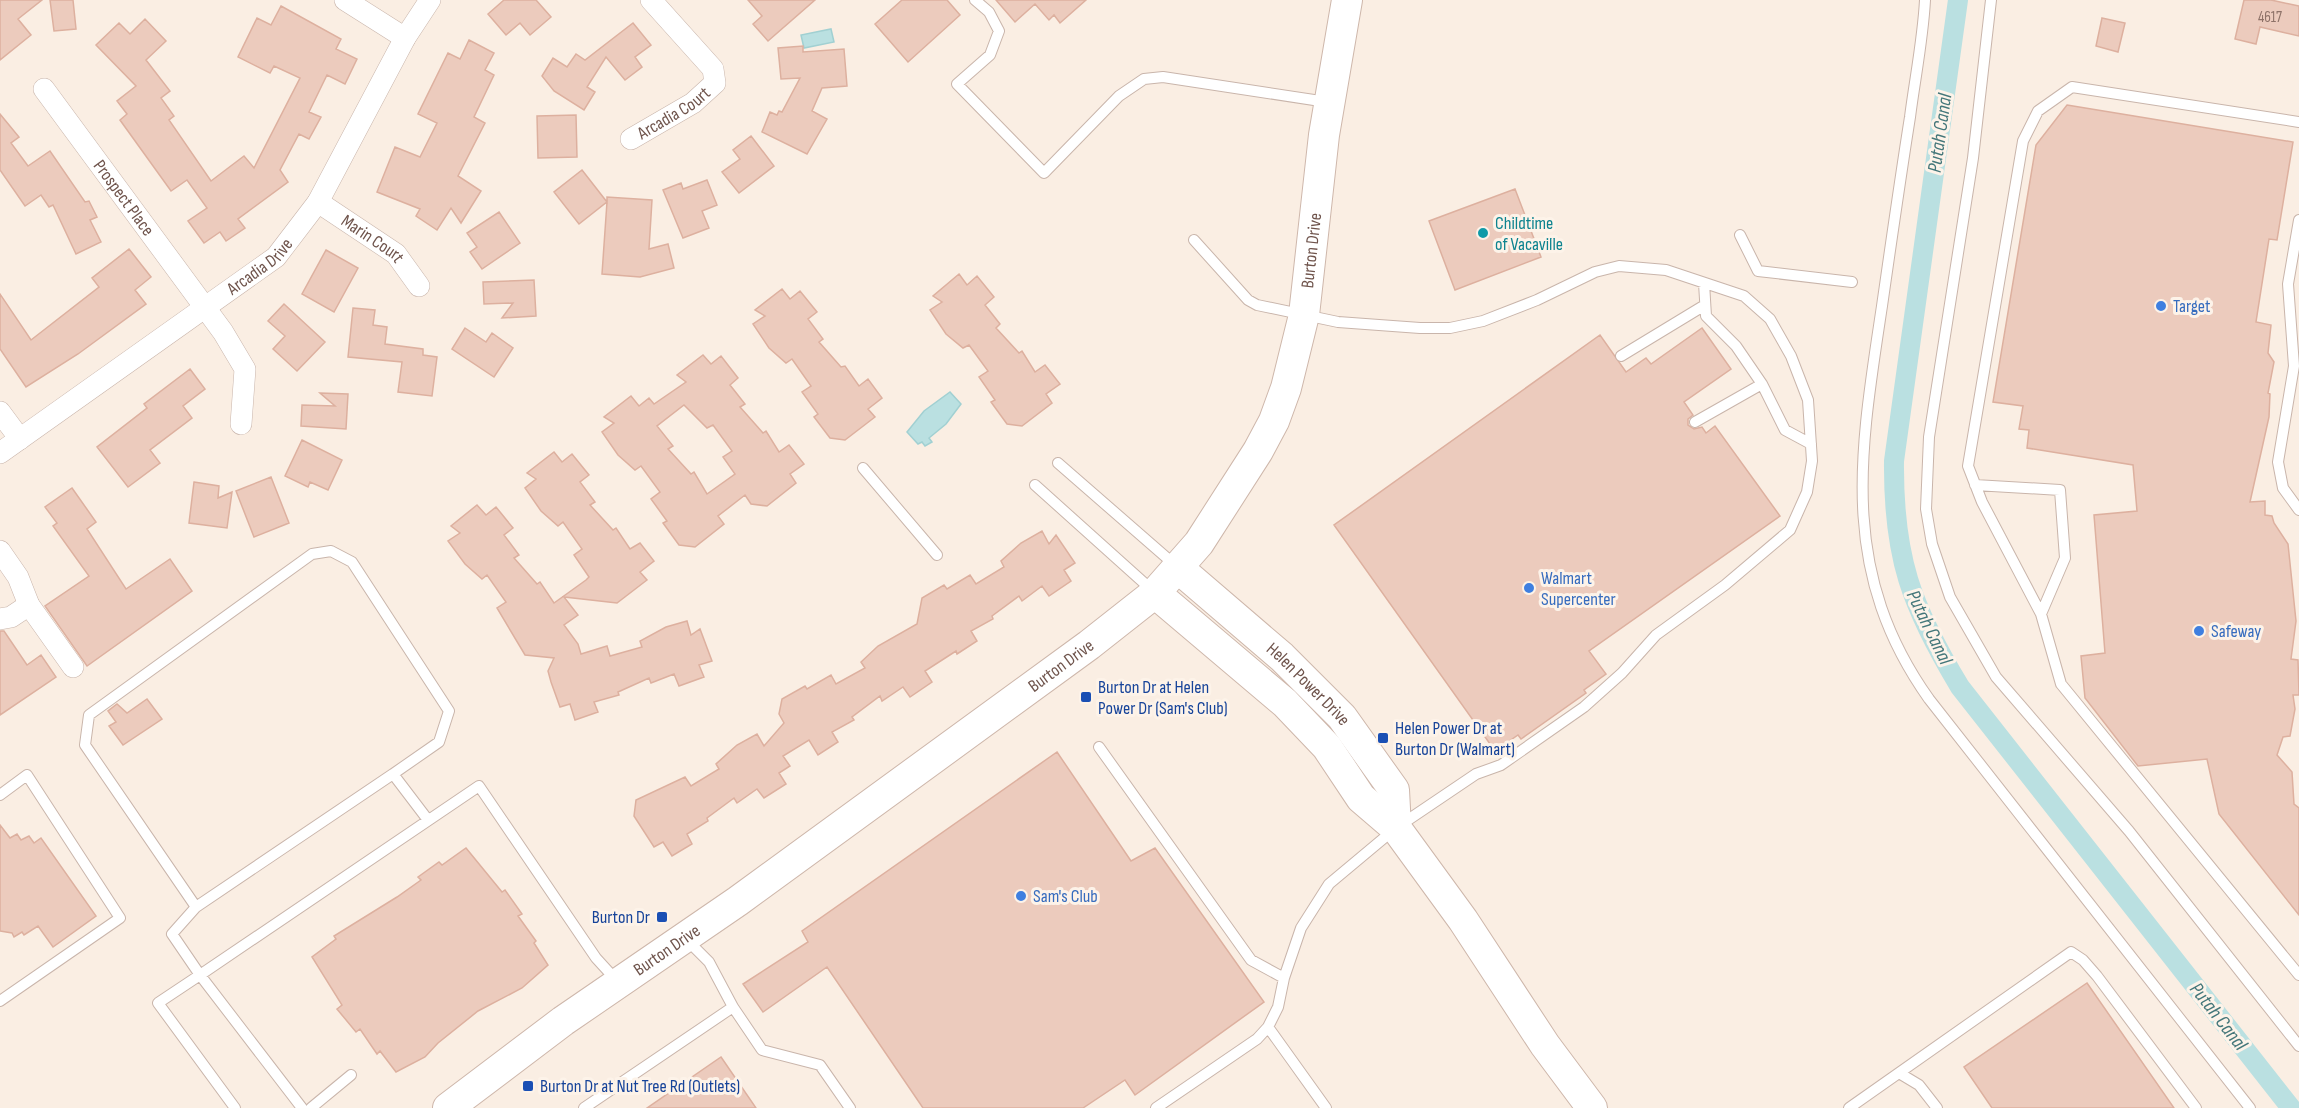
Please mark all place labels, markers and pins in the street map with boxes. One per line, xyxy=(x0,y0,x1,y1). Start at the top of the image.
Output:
place label: Childtime of Vacaville xyxy=(1495,213,1563,255)
marker: Childtime of Vacaville xyxy=(1476,226,1490,240)
place label: Target xyxy=(2173,296,2211,317)
marker: Target xyxy=(2154,299,2168,313)
place label: Walmart Supercenter xyxy=(1541,568,1616,610)
marker: Walmart Supercenter xyxy=(1522,581,1536,595)
place label: Safeway xyxy=(2211,621,2261,642)
marker: Safeway xyxy=(2192,624,2206,638)
place label: Burton Dr at Helen Power Dr (Sam's Club) xyxy=(1098,677,1228,719)
marker: Burton Dr at Helen Power Dr (Sam's Club) xyxy=(1079,690,1093,704)
place label: Helen Power Dr at Burton Dr (Walmart) xyxy=(1395,718,1515,760)
marker: Helen Power Dr at Burton Dr (Walmart) xyxy=(1376,731,1390,745)
place label: Sam's Club xyxy=(1033,886,1098,907)
marker: Sam's Club xyxy=(1014,889,1028,903)
place label: Burton Dr xyxy=(592,907,650,928)
marker: Burton Dr xyxy=(655,910,669,924)
place label: Burton Dr at Nut Tree Rd (Outlets) xyxy=(540,1076,740,1097)
marker: Burton Dr at Nut Tree Rd (Outlets) xyxy=(521,1079,535,1093)

